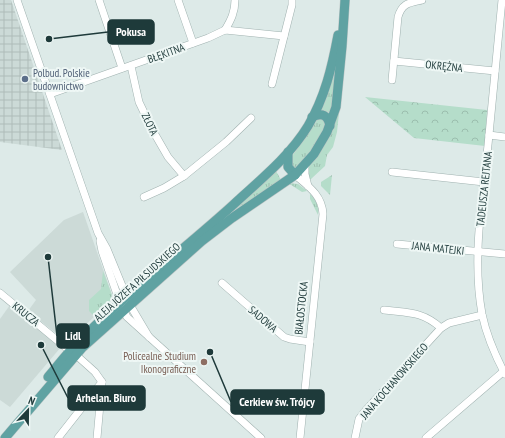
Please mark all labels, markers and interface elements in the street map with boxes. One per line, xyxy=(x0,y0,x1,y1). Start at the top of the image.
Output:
callout: Pokusa xyxy=(108,20,154,44)
text: Pokusa xyxy=(116,24,146,39)
street label: BŁĘKITNA xyxy=(146,40,187,66)
street label: OKRĘŻNA xyxy=(425,57,464,75)
place label: Polbud. Polskie budownictwo xyxy=(33,66,90,93)
marker: Polbud. Polskie budownictwo xyxy=(20,74,30,84)
street label: ZŁOTA xyxy=(138,110,162,139)
street label: TADEUSZA REJTANA xyxy=(473,150,495,227)
street label: JANA MATEJKI xyxy=(410,238,465,258)
street label: ALEJA JÓZEFA PIŁSUDSKIEGO xyxy=(91,240,183,324)
street label: BIAŁOSTOCKA xyxy=(291,280,311,335)
street label: KRUCZA xyxy=(10,299,43,330)
street label: SADOWA xyxy=(246,303,281,336)
callout: Lidl xyxy=(57,324,89,348)
text: Lidl xyxy=(65,328,81,343)
street label: JANA KOCHANOWSKIEGO xyxy=(356,340,431,423)
place label: Policealne Studium Ikonograficzne xyxy=(123,349,196,376)
marker: Policealne Studium Ikonograficzne xyxy=(199,357,209,367)
callout: Arhelan. Biuro xyxy=(68,386,145,410)
north arrow xyxy=(8,390,48,430)
text: Arhelan. Biuro xyxy=(75,390,137,405)
callout: Cerkiew św. Trójcy xyxy=(231,390,324,414)
text: N xyxy=(26,393,37,408)
text: Cerkiew św. Trójcy xyxy=(239,394,315,409)

